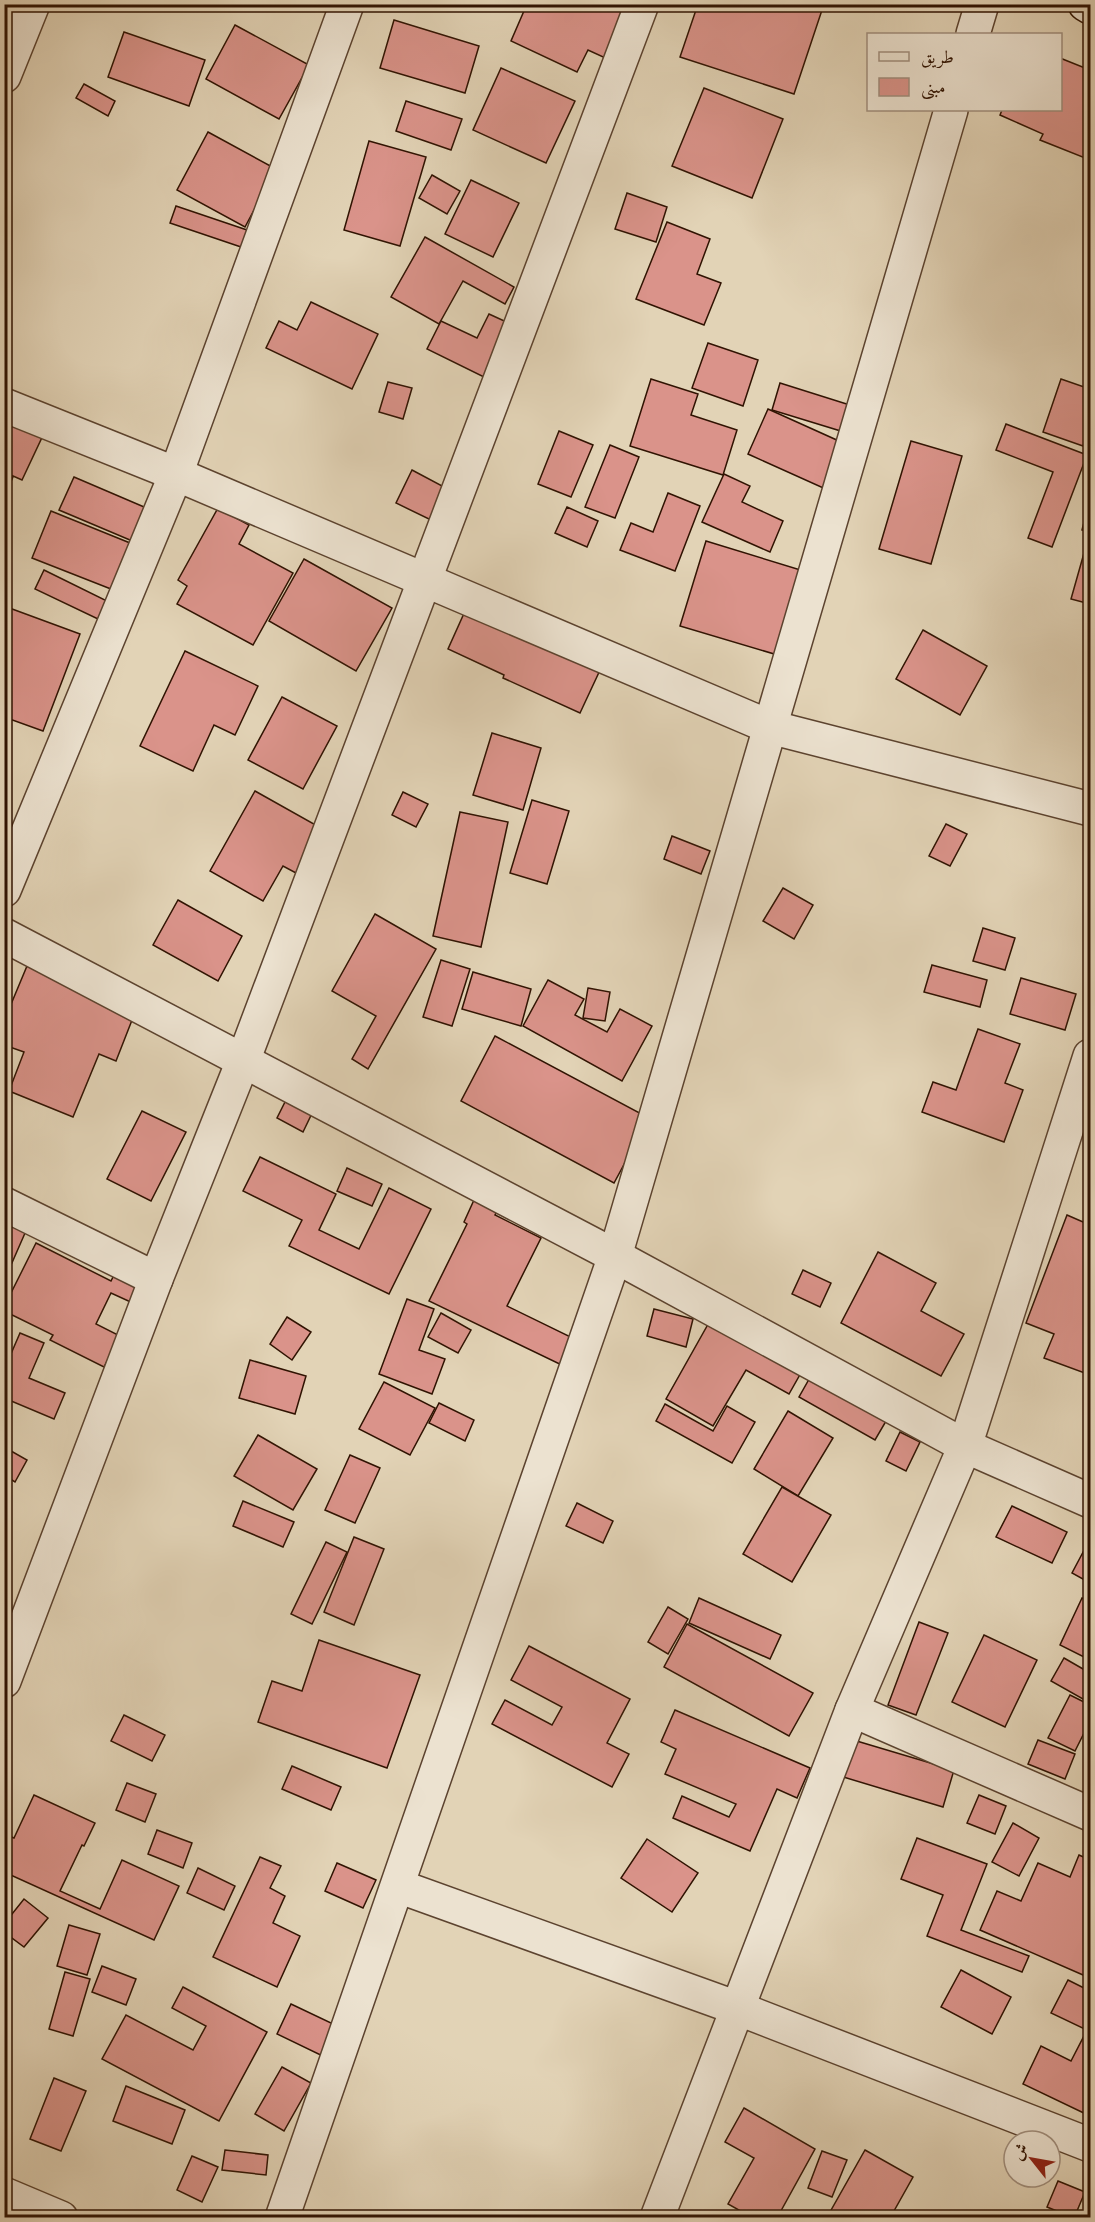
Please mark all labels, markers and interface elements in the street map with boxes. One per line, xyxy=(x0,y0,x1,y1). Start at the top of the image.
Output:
legend xyxy=(867,33,1062,111)
text: طريق xyxy=(921,46,954,69)
text: مبنى xyxy=(921,76,946,100)
north arrow xyxy=(1002,2129,1062,2189)
text: ش xyxy=(1007,2140,1032,2163)

